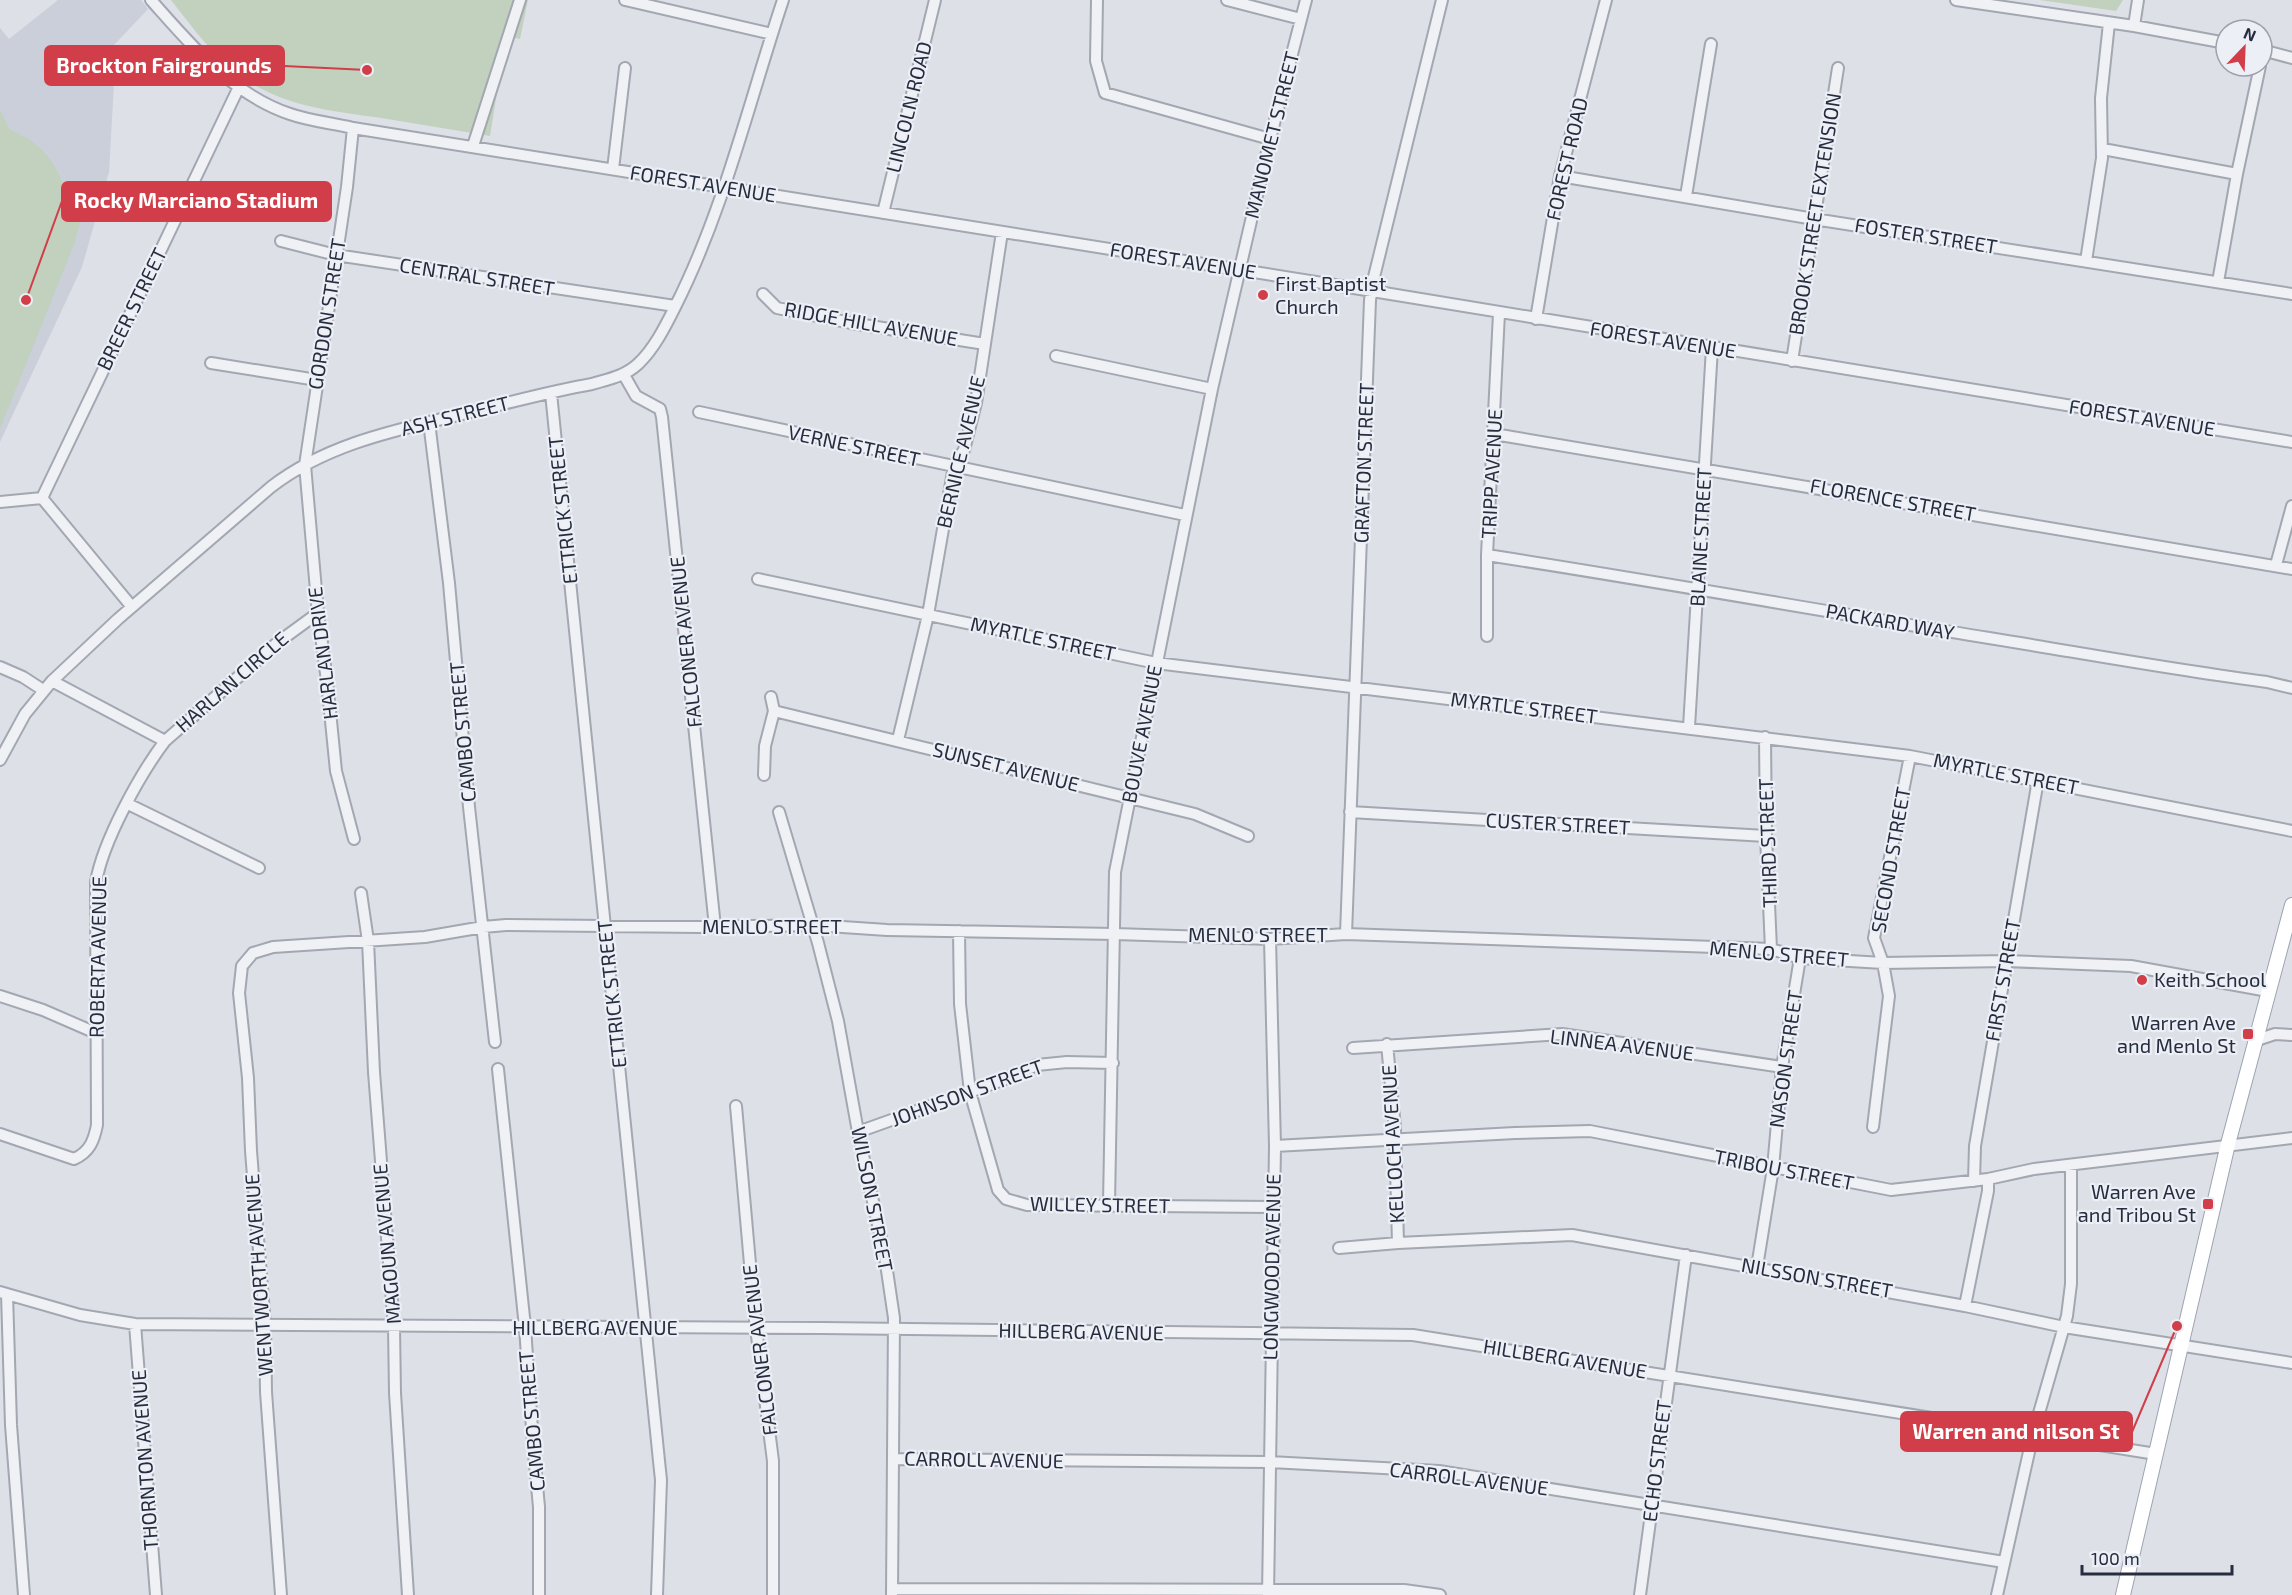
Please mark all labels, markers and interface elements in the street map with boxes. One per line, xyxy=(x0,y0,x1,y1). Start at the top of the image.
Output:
north arrow xyxy=(2214,18,2274,78)
text: N xyxy=(2241,23,2259,45)
street label: LINCOLN ROAD xyxy=(880,39,936,175)
callout: Brockton Fairgrounds xyxy=(45,46,284,85)
street label: MANOMET STREET xyxy=(1239,49,1303,221)
text: Brockton Fairgrounds xyxy=(56,52,272,77)
street label: BROOK STREET EXTENSION xyxy=(1783,91,1845,337)
street label: FOREST ROAD xyxy=(1540,95,1592,223)
street label: FOREST AVENUE xyxy=(628,160,778,206)
callout: Rocky Marciano Stadium xyxy=(62,182,331,221)
text: Rocky Marciano Stadium xyxy=(74,187,318,213)
street label: FOSTER STREET xyxy=(1853,212,2000,258)
street label: GORDON STREET xyxy=(302,236,350,391)
street label: FOREST AVENUE xyxy=(1108,237,1258,283)
street label: BREER STREET xyxy=(91,243,171,374)
street label: CENTRAL STREET xyxy=(398,252,557,300)
place label: First Baptist Church xyxy=(1275,271,1387,318)
marker: First Baptist Church xyxy=(1256,288,1270,302)
street label: RIDGE HILL AVENUE xyxy=(783,296,960,350)
street label: FOREST AVENUE xyxy=(1588,316,1738,362)
street label: BERNICE AVENUE xyxy=(931,373,989,530)
street label: GRAFTON STREET xyxy=(1348,382,1378,544)
street label: ASH STREET xyxy=(398,390,512,440)
street label: FOREST AVENUE xyxy=(2067,394,2217,440)
street label: TRIPP AVENUE xyxy=(1476,408,1506,540)
street label: VERNE STREET xyxy=(786,419,923,471)
street label: ETTRICK STREET xyxy=(542,435,582,585)
street label: BLAINE STREET xyxy=(1684,466,1716,607)
street label: FLORENCE STREET xyxy=(1808,473,1978,525)
street label: FALCONER AVENUE xyxy=(664,555,706,729)
street label: HARLAN DRIVE xyxy=(302,585,342,721)
street label: PACKARD WAY xyxy=(1824,598,1957,644)
street label: MYRTLE STREET xyxy=(968,611,1118,665)
street label: HARLAN CIRCLE xyxy=(170,626,293,737)
street label: CAMBO STREET xyxy=(444,661,480,803)
street label: BOUVE AVENUE xyxy=(1116,663,1166,805)
street label: MYRTLE STREET xyxy=(1449,686,1599,728)
street label: SUNSET AVENUE xyxy=(931,736,1082,796)
street label: MYRTLE STREET xyxy=(1931,747,2081,799)
street label: THIRD STREET xyxy=(1753,778,1781,908)
street label: SECOND STREET xyxy=(1865,785,1915,935)
street label: CUSTER STREET xyxy=(1485,807,1631,839)
street label: ROBERTA AVENUE xyxy=(84,876,110,1038)
street label: MENLO STREET xyxy=(702,914,842,938)
street label: FIRST STREET xyxy=(1979,916,2025,1043)
street label: ETTRICK STREET xyxy=(591,919,631,1069)
street label: MENLO STREET xyxy=(1188,922,1328,946)
street label: MENLO STREET xyxy=(1708,935,1850,971)
place label: Keith School xyxy=(2154,967,2266,991)
marker: Keith School xyxy=(2135,973,2149,987)
street label: NASON STREET xyxy=(1763,988,1807,1129)
place label: Warren Ave and Menlo St xyxy=(2117,1010,2236,1057)
street label: LINNEA AVENUE xyxy=(1549,1023,1695,1065)
marker: Warren Ave and Menlo St xyxy=(2241,1027,2255,1041)
street label: JOHNSON STREET xyxy=(887,1053,1046,1131)
street label: KELLOCH AVENUE xyxy=(1376,1064,1408,1224)
street label: WILSON STREET xyxy=(847,1124,899,1274)
street label: TRIBOU STREET xyxy=(1712,1144,1857,1194)
street label: MAGOUN AVENUE xyxy=(367,1163,405,1325)
street label: WENTWORTH AVENUE xyxy=(239,1173,277,1377)
street label: LONGWOOD AVENUE xyxy=(1257,1173,1285,1361)
place label: Warren Ave and Tribou St xyxy=(2078,1179,2196,1226)
street label: WILLEY STREET xyxy=(1030,1191,1171,1217)
marker: Warren Ave and Tribou St xyxy=(2201,1197,2215,1211)
street label: NILSSON STREET xyxy=(1740,1252,1895,1302)
street label: FALCONER AVENUE xyxy=(737,1263,781,1437)
street label: HILLBERG AVENUE xyxy=(512,1315,678,1339)
street label: HILLBERG AVENUE xyxy=(998,1318,1164,1344)
street label: HILLBERG AVENUE xyxy=(1482,1333,1649,1383)
street label: CAMBO STREET xyxy=(513,1350,549,1492)
street label: THORNTON AVENUE xyxy=(126,1369,162,1551)
street label: ECHO STREET xyxy=(1637,1398,1675,1523)
callout: Warren and nilson St xyxy=(1901,1412,2132,1451)
text: Warren and nilson St xyxy=(1912,1418,2120,1443)
street label: CARROLL AVENUE xyxy=(904,1446,1064,1472)
street label: CARROLL AVENUE xyxy=(1388,1456,1550,1500)
scale bar xyxy=(2082,1538,2232,1576)
text: 100 m xyxy=(2091,1547,2140,1569)

